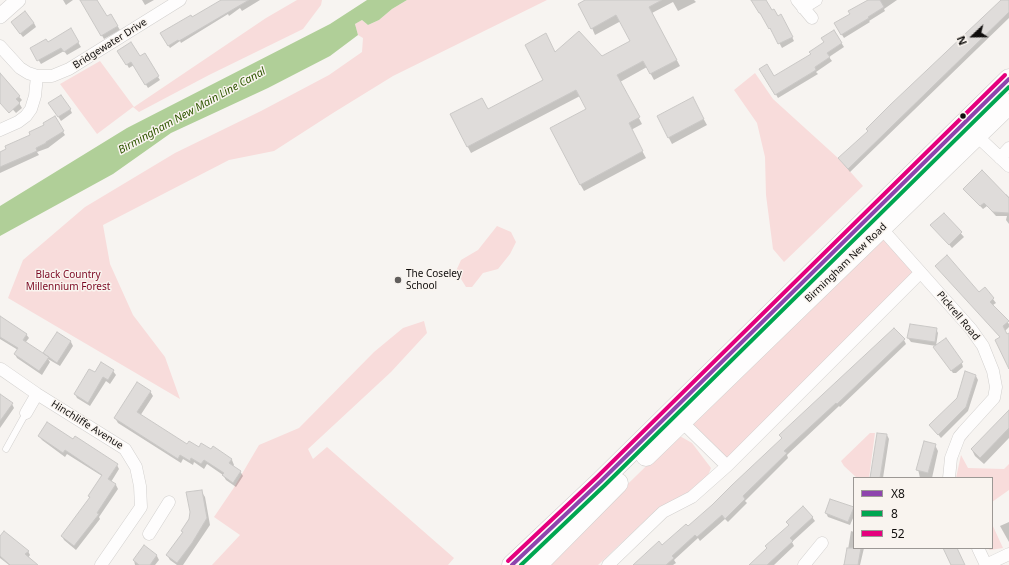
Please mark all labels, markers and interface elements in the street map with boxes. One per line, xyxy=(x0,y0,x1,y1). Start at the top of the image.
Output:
street label: Bridgewater Drive xyxy=(71,16,149,72)
north arrow xyxy=(953,16,993,56)
text: N xyxy=(953,34,970,48)
water label: Birmingham New Main Line Canal xyxy=(116,65,268,157)
unlabelled marker xyxy=(958,111,968,121)
street label: Birmingham New Road xyxy=(803,221,889,305)
place label: The Coseley School xyxy=(406,268,462,292)
park label: Black Country Millennium Forest xyxy=(26,269,110,292)
marker: The Coseley School xyxy=(393,275,403,285)
street label: Pickrell Road xyxy=(934,289,982,343)
street label: Hinchliffe Avenue xyxy=(49,398,125,452)
legend xyxy=(853,477,993,549)
text: X8 xyxy=(891,485,905,502)
text: 8 xyxy=(891,505,898,522)
text: 52 xyxy=(891,525,905,542)

